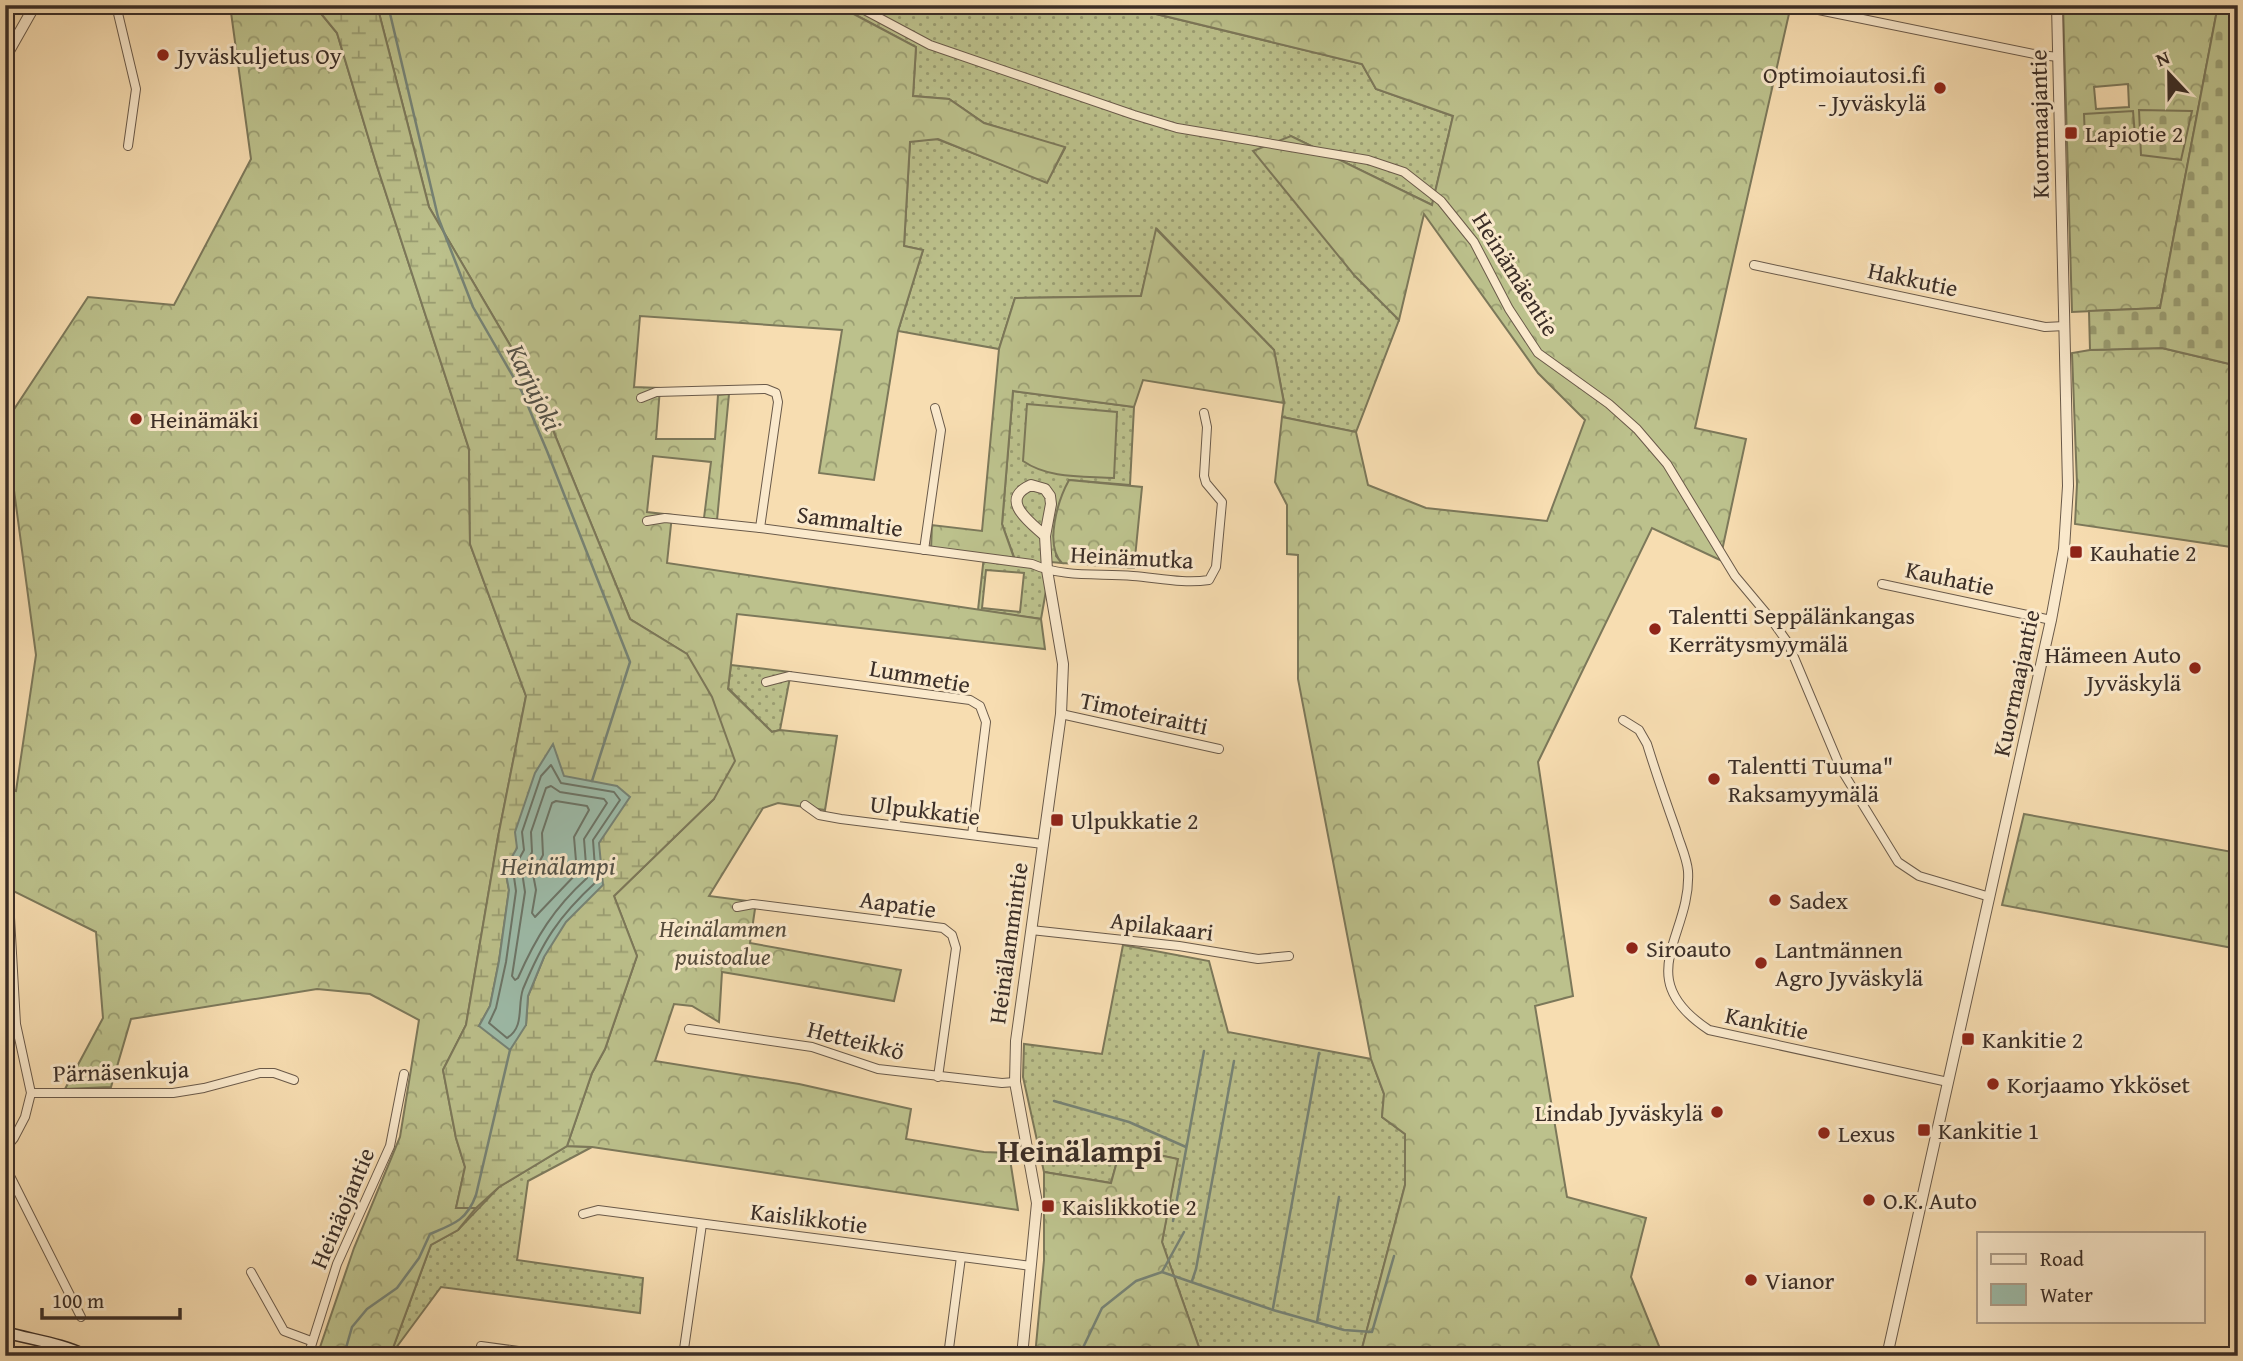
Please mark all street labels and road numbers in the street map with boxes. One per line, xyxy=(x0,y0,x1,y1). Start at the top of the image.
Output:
street label: Kuormaajantie xyxy=(2020,49,2058,199)
street label: Heinämäentie xyxy=(1464,205,1568,343)
street label: Hakkutie xyxy=(1865,252,1961,306)
street label: Sammaltie xyxy=(795,496,905,546)
street label: Heinämutka xyxy=(1069,536,1195,578)
street label: Kauhatie xyxy=(1902,552,1998,604)
street label: Kuormaajantie xyxy=(1983,606,2049,760)
street label: Lummetie xyxy=(867,650,973,702)
street label: Timoteiraitti xyxy=(1077,682,1211,744)
street label: Ulpukkatie xyxy=(868,786,982,834)
street label: Heinälammintie xyxy=(979,860,1037,1026)
street label: Aapatie xyxy=(858,881,938,927)
street label: Apilakaari xyxy=(1108,902,1216,950)
street label: Kankitie xyxy=(1722,997,1812,1049)
street label: Hetteikkö xyxy=(804,1011,908,1069)
street label: Pärnäsenkuja xyxy=(52,1051,190,1091)
street label: Heinäojantie xyxy=(301,1142,383,1274)
street label: Kaislikkotie xyxy=(748,1193,870,1243)

